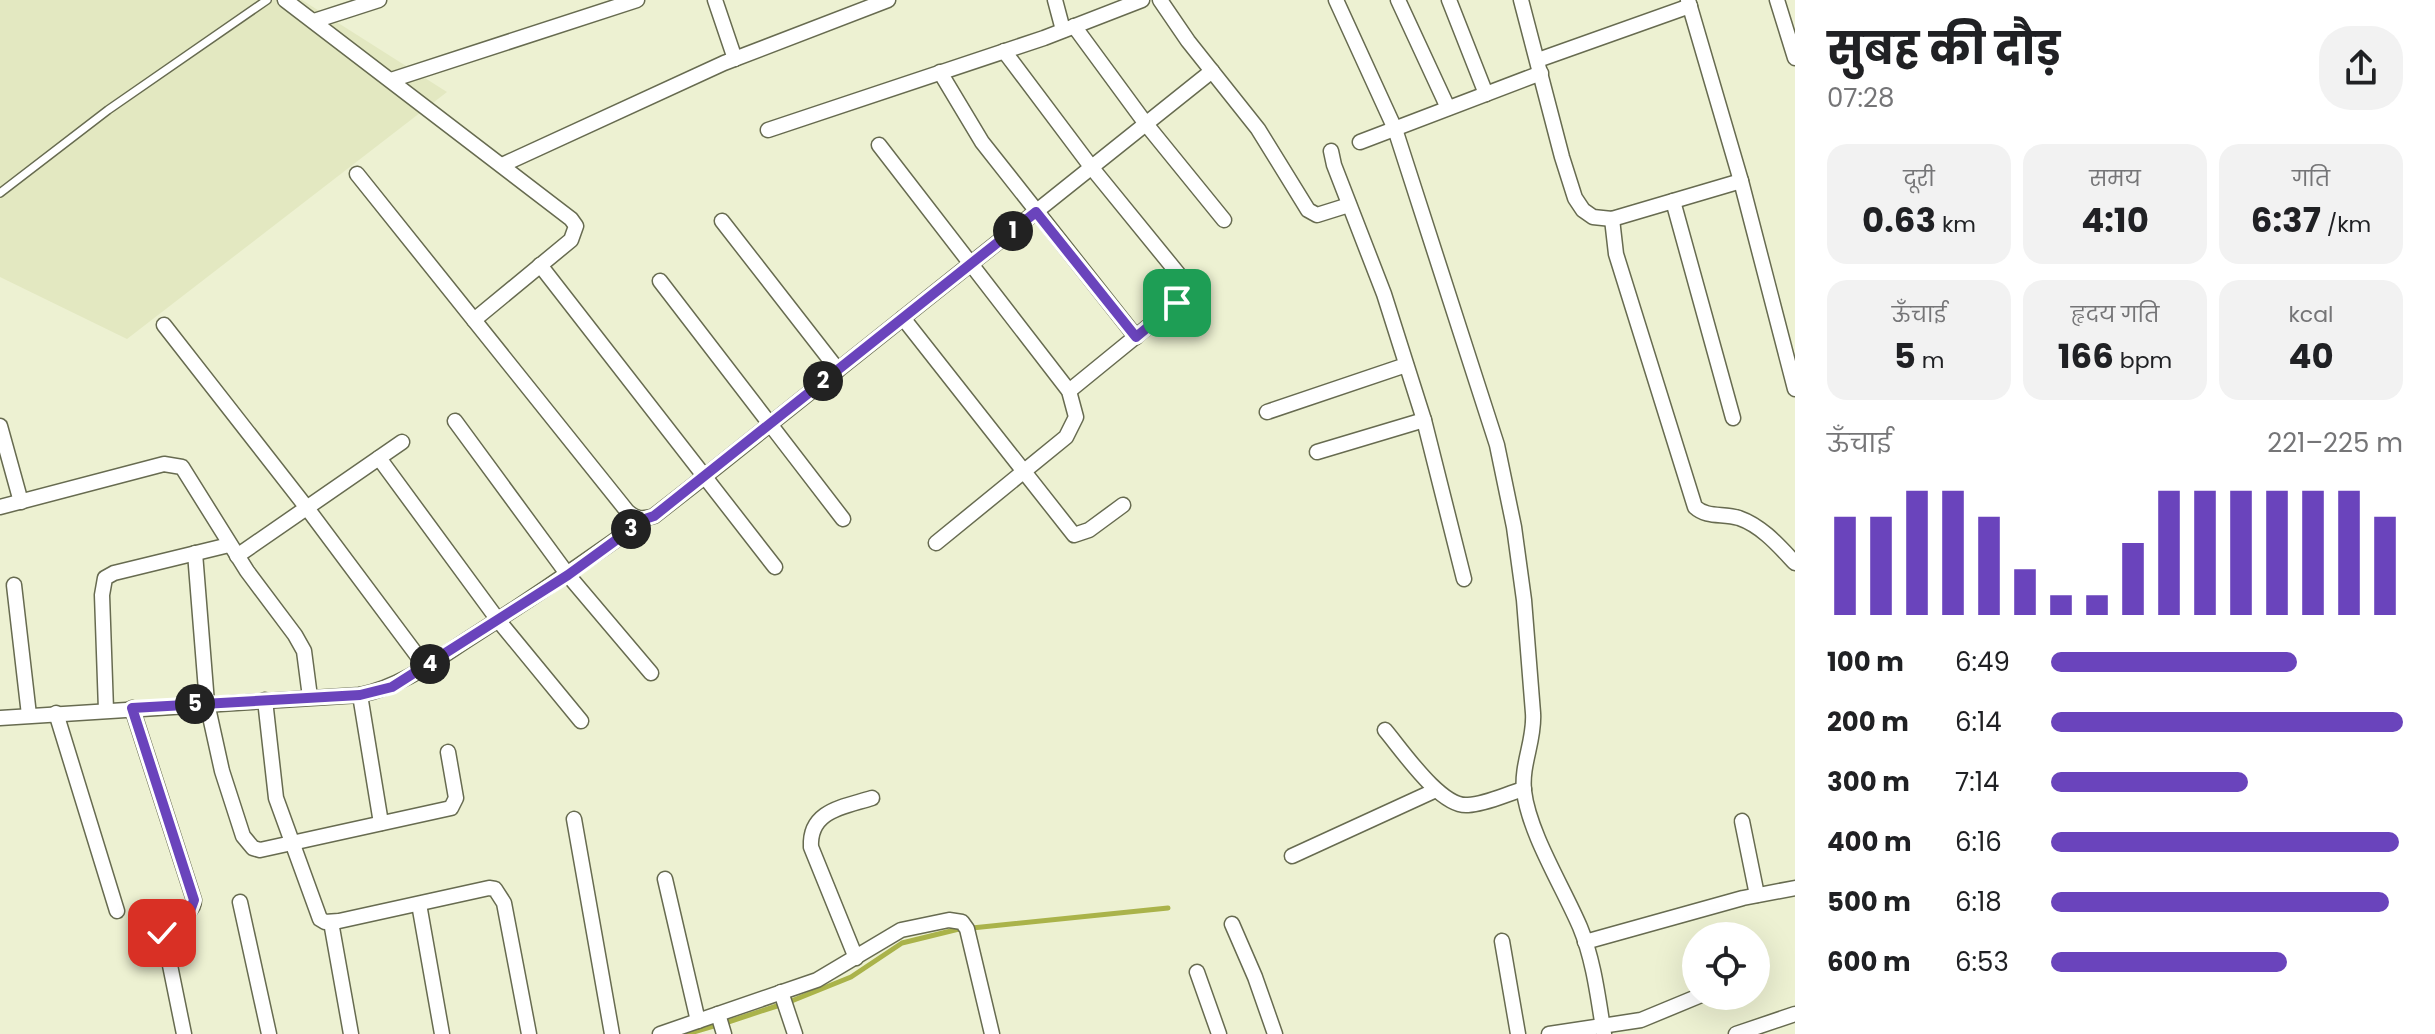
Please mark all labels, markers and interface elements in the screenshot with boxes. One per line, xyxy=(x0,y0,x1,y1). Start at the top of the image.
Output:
text: सुबह की दौड़ xyxy=(1827,18,2060,79)
button: share xyxy=(2319,26,2403,110)
text: 07:28 xyxy=(1827,80,1894,116)
text: दूरी xyxy=(1903,163,1935,194)
text: समय xyxy=(2089,163,2141,194)
text: गति xyxy=(2292,163,2330,194)
text: 0.63 xyxy=(1862,196,1936,244)
text: 4:10 xyxy=(2081,196,2149,244)
text: 6:37 xyxy=(2251,196,2321,244)
text: km xyxy=(1936,209,1976,240)
text: /km xyxy=(2321,209,2371,240)
pin: 1 xyxy=(993,211,1033,251)
text: 1 xyxy=(1009,215,1017,246)
pin xyxy=(1143,269,1211,337)
icon: arrive xyxy=(1155,281,1199,325)
text: ऊँचाई xyxy=(1892,299,1946,330)
text: हृदय गति xyxy=(2071,299,2159,330)
text: kcal xyxy=(2289,299,2333,330)
text: 5 xyxy=(1894,332,1916,380)
text: 166 xyxy=(2058,332,2114,380)
text: 40 xyxy=(2288,332,2334,380)
text: m xyxy=(1916,345,1944,376)
text: bpm xyxy=(2114,345,2172,376)
pin: 2 xyxy=(803,361,843,401)
text: 2 xyxy=(817,365,829,396)
text: ऊँचाई xyxy=(1827,425,1891,461)
text: 221–225 m xyxy=(2267,425,2403,461)
pin: 3 xyxy=(611,509,651,549)
text: 3 xyxy=(624,513,638,544)
pin: 4 xyxy=(410,644,450,684)
text: 100 m xyxy=(1827,644,1904,680)
text: 6:49 xyxy=(1955,644,2010,680)
text: 4 xyxy=(423,648,437,679)
pin: 5 xyxy=(175,684,215,724)
text: 5 xyxy=(188,688,202,719)
text: 200 m xyxy=(1827,704,1909,740)
text: 6:14 xyxy=(1955,704,2002,740)
text: 300 m xyxy=(1827,764,1910,800)
text: 7:14 xyxy=(1955,764,1999,800)
text: 400 m xyxy=(1827,824,1912,860)
text: 6:16 xyxy=(1955,824,2002,860)
text: 500 m xyxy=(1827,884,1911,920)
text: 6:18 xyxy=(1955,884,2002,920)
pin xyxy=(128,899,196,967)
icon: check xyxy=(140,911,184,955)
map controls xyxy=(1682,922,1770,1010)
button: locate xyxy=(1682,922,1770,1010)
text: 600 m xyxy=(1827,944,1911,980)
text: 6:53 xyxy=(1955,944,2009,980)

